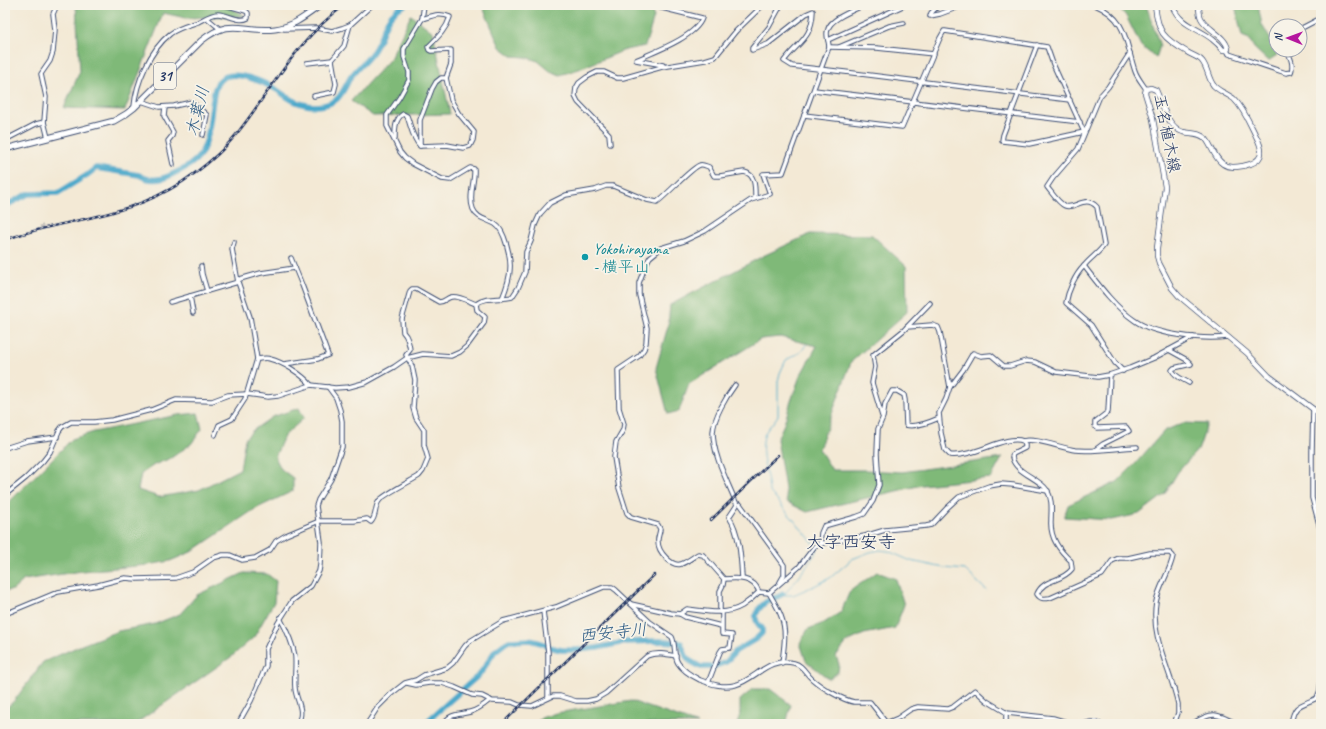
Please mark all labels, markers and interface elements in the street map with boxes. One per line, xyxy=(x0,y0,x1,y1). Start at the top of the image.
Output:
north arrow xyxy=(1268,18,1308,58)
text: N xyxy=(1271,32,1285,41)
road number: 31 xyxy=(154,63,176,89)
water label: 木葉川 xyxy=(181,84,214,138)
street label: 玉名植木線 xyxy=(1150,92,1184,174)
place label: Yokohirayama - 横平山 xyxy=(593,239,670,277)
marker: Yokohirayama - 横平山 xyxy=(580,252,590,262)
district label: 大字西安寺 xyxy=(806,531,896,553)
water label: 西安寺川 xyxy=(578,619,648,646)

